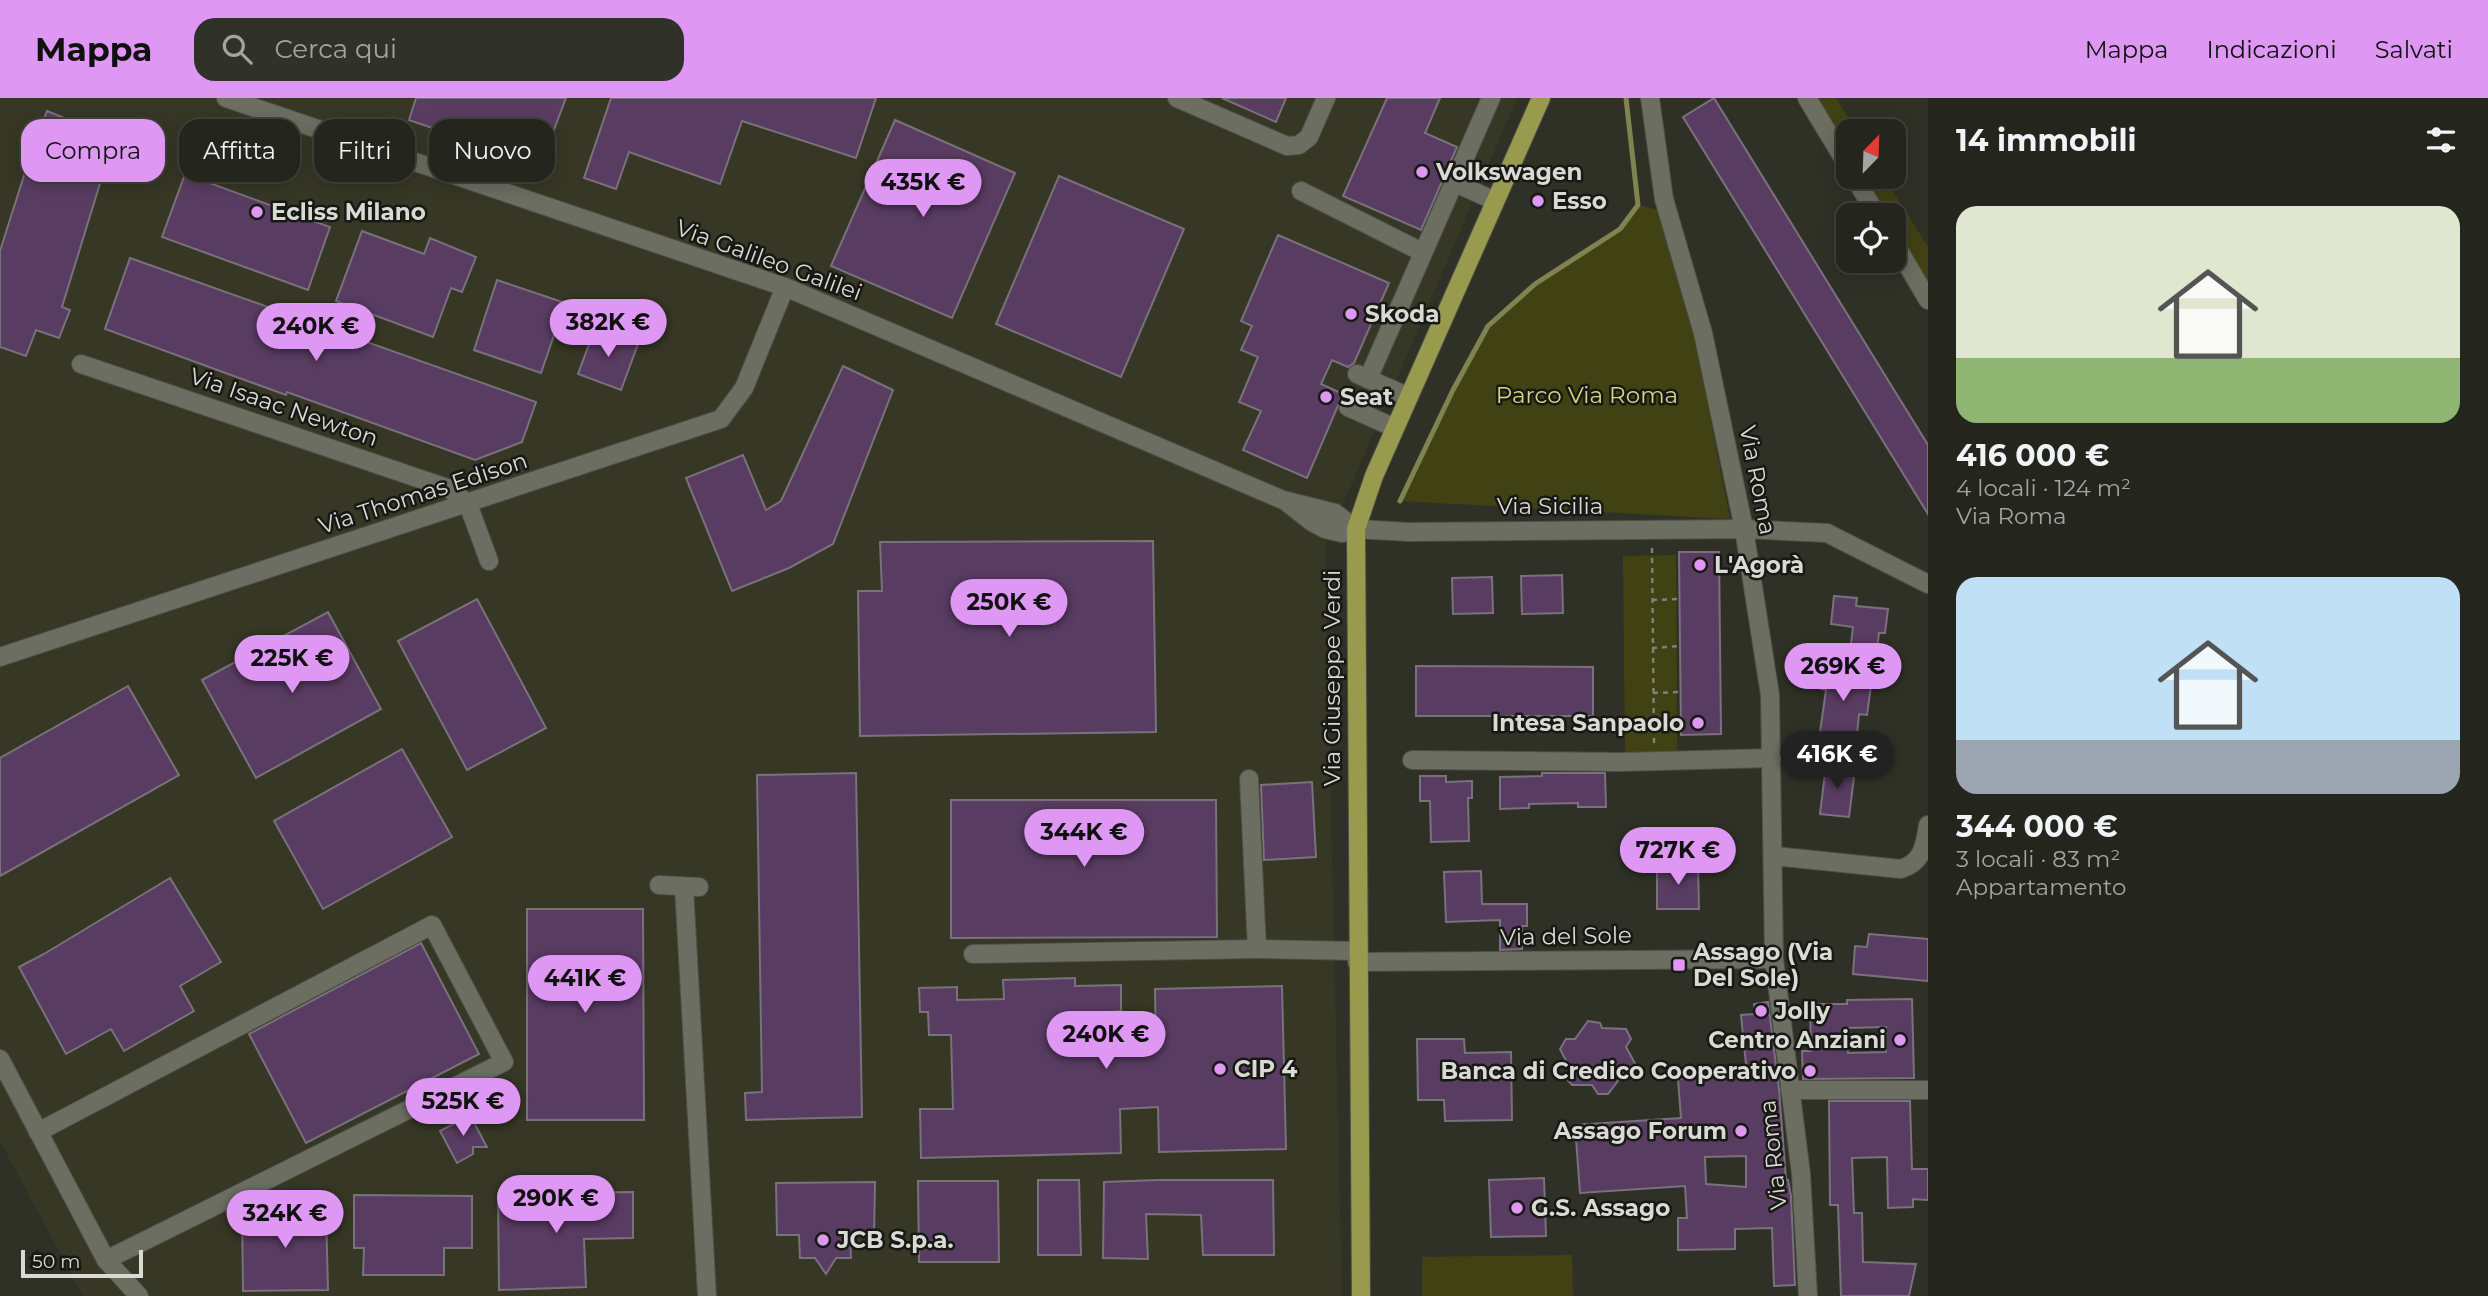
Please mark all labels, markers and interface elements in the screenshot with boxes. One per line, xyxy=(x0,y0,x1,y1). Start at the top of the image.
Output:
search box xyxy=(194,18,684,81)
text: Mappa xyxy=(35,29,152,69)
icon: search xyxy=(218,30,256,68)
text: Cerca qui xyxy=(274,33,397,65)
text: Mappa xyxy=(2085,35,2168,64)
text: Indicazioni xyxy=(2206,35,2337,64)
text: Salvati xyxy=(2375,35,2453,64)
chip: Compra xyxy=(21,119,165,182)
chip: Affitta xyxy=(179,119,300,182)
chip: Filtri xyxy=(314,119,415,182)
chip: Nuovo xyxy=(429,119,555,182)
north arrow xyxy=(1836,119,1906,189)
map controls xyxy=(1836,119,1906,273)
icon: filters xyxy=(2422,121,2460,159)
text: 14 immobili xyxy=(1956,122,2136,159)
place label: Volkswagen xyxy=(1435,158,1582,186)
pin: 435K € xyxy=(866,159,980,219)
marker: Volkswagen xyxy=(1414,164,1430,180)
text: 435K € xyxy=(881,168,965,196)
place label: Esso xyxy=(1552,187,1607,215)
marker: Esso xyxy=(1530,193,1546,209)
place label: Ecliss Milano xyxy=(271,198,426,226)
button: locate xyxy=(1836,203,1906,273)
marker: Ecliss Milano xyxy=(249,204,265,220)
street label: Via Galileo Galilei xyxy=(672,213,866,307)
icon: home xyxy=(2145,251,2271,377)
pin: 382K € xyxy=(551,300,665,359)
place label: Skoda xyxy=(1365,300,1439,328)
pin: 240K € xyxy=(259,303,373,363)
marker: Skoda xyxy=(1343,306,1359,322)
text: 382K € xyxy=(566,308,650,336)
text: 240K € xyxy=(273,312,359,340)
street label: Via Isaac Newton xyxy=(186,362,382,452)
park label: Parco Via Roma xyxy=(1496,381,1678,409)
place label: Seat xyxy=(1340,383,1393,411)
marker: Seat xyxy=(1318,389,1334,405)
street label: Via Roma xyxy=(1734,423,1782,537)
text: 416 000 € xyxy=(1956,437,2109,474)
street label: Via Thomas Edison xyxy=(315,446,531,540)
text: 4 locali · 124 m² xyxy=(1956,474,2131,502)
street label: Via Sicilia xyxy=(1497,492,1603,520)
text: Via Roma xyxy=(1956,502,2066,530)
place label: L'Agorà xyxy=(1714,551,1804,579)
marker: L'Agorà xyxy=(1692,557,1708,573)
street label: Via Giuseppe Verdi xyxy=(1318,570,1346,786)
pin: 250K € xyxy=(952,580,1066,639)
text: 250K € xyxy=(966,588,1052,616)
icon: home xyxy=(2145,622,2271,748)
pin: 225K € xyxy=(235,636,349,695)
text: 225K € xyxy=(250,644,334,672)
pin: 269K € xyxy=(1786,644,1900,703)
text: 269K € xyxy=(1800,652,1886,680)
place label: Intesa Sanpaolo xyxy=(1492,709,1684,737)
marker: Intesa Sanpaolo xyxy=(1690,715,1706,731)
pin: 416K € xyxy=(1780,732,1894,791)
text: 416K € xyxy=(1796,740,1878,768)
text: 344 000 € xyxy=(1956,808,2118,845)
pin: 344K € xyxy=(1027,810,1141,869)
text: 344K € xyxy=(1040,818,1128,846)
pin: 727K € xyxy=(1621,828,1735,887)
text: 727K € xyxy=(1636,836,1720,864)
text: 3 locali · 83 m² xyxy=(1956,845,2120,873)
text: Appartamento xyxy=(1956,873,2126,901)
street label: Via del Sole xyxy=(1500,921,1632,951)
place label: Assago (Via Del Sole) xyxy=(1692,938,1833,992)
pin: 441K € xyxy=(528,956,642,1015)
marker: Assago (Via Del Sole) xyxy=(1671,957,1687,973)
text: 441K € xyxy=(544,964,626,992)
place label: Jolly xyxy=(1774,997,1830,1025)
marker: Jolly xyxy=(1753,1003,1769,1019)
pin: 240K € xyxy=(1049,1012,1163,1071)
text: 240K € xyxy=(1063,1020,1149,1048)
place label: Centro Anziani xyxy=(1708,1026,1886,1054)
marker: Centro Anziani xyxy=(1892,1032,1908,1048)
place label: CIP 4 xyxy=(1234,1055,1298,1083)
place label: Banca di Credico Cooperativo xyxy=(1441,1057,1796,1085)
marker: CIP 4 xyxy=(1212,1061,1228,1077)
marker: Banca di Credico Cooperativo xyxy=(1802,1063,1818,1079)
pin: 525K € xyxy=(406,1079,520,1138)
text: 525K € xyxy=(421,1087,505,1115)
street label: Via Roma xyxy=(1753,1099,1793,1211)
place label: Assago Forum xyxy=(1553,1117,1727,1145)
marker: Assago Forum xyxy=(1733,1123,1749,1139)
pin: 290K € xyxy=(499,1176,613,1235)
text: 290K € xyxy=(513,1184,599,1212)
pin: 324K € xyxy=(228,1190,342,1250)
place label: G.S. Assago xyxy=(1531,1194,1670,1222)
text: 324K € xyxy=(243,1199,327,1227)
marker: G.S. Assago xyxy=(1509,1200,1525,1216)
place label: JCB S.p.a. xyxy=(836,1226,954,1254)
marker: JCB S.p.a. xyxy=(815,1232,831,1248)
scale bar xyxy=(21,1247,144,1279)
text: 50 m xyxy=(32,1250,80,1273)

